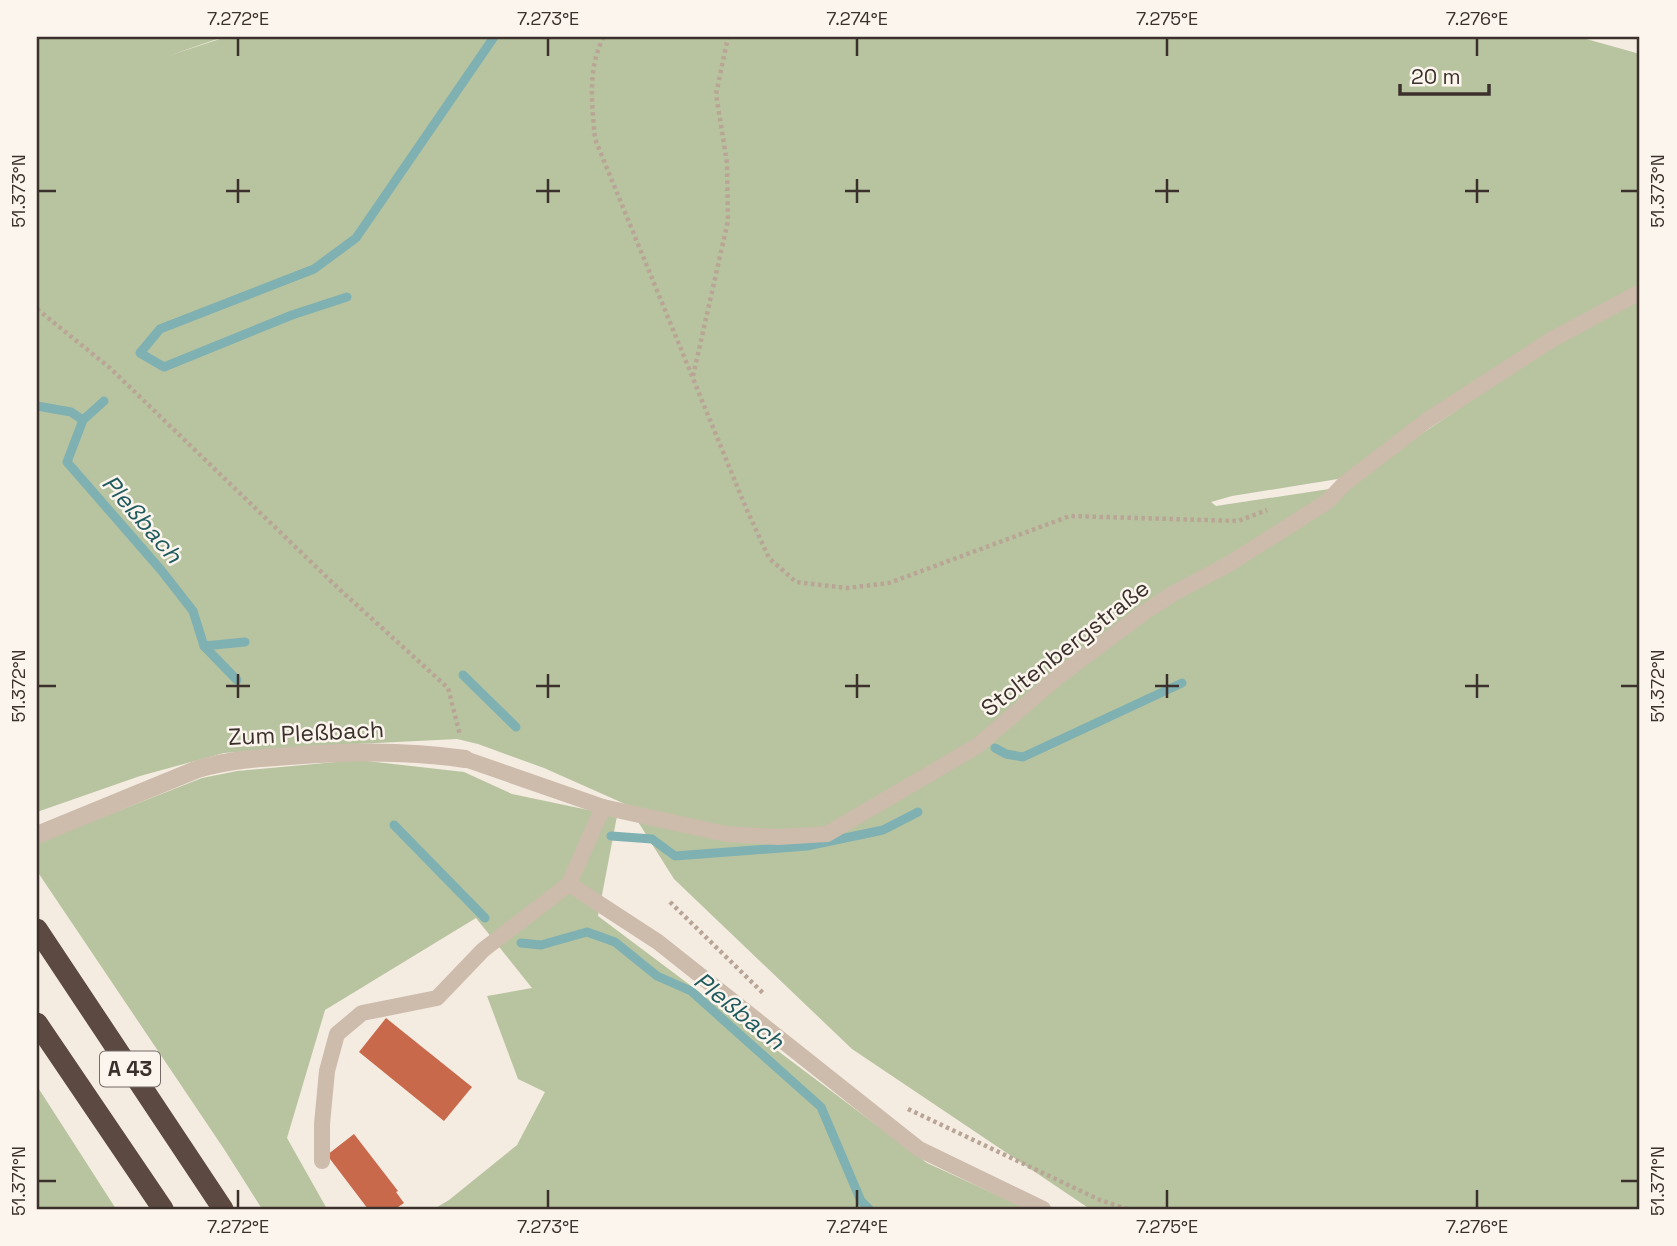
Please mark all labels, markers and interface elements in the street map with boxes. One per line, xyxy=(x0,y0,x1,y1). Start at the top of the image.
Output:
text: 7.272°E xyxy=(207,7,269,30)
text: 7.273°E xyxy=(517,7,579,30)
text: 7.274°E xyxy=(826,7,888,30)
text: 7.275°E xyxy=(1136,7,1198,30)
text: 7.276°E xyxy=(1446,7,1508,30)
scale bar xyxy=(1400,52,1490,96)
text: 20 m xyxy=(1411,63,1461,90)
text: 51.373°N xyxy=(7,154,30,228)
text: 51.373°N xyxy=(1646,154,1669,228)
water label: Pleßbach xyxy=(95,468,190,570)
street label: Stoltenbergstraße xyxy=(975,573,1155,723)
text: 51.372°N xyxy=(7,649,30,723)
text: 51.372°N xyxy=(1646,649,1669,723)
street label: Zum Pleßbach xyxy=(227,714,385,752)
water label: Pleßbach xyxy=(688,965,792,1057)
road number: A 43 xyxy=(100,1052,160,1086)
text: 51.371°N xyxy=(7,1146,30,1216)
text: 51.371°N xyxy=(1646,1146,1669,1216)
text: 7.272°E xyxy=(207,1215,269,1238)
text: 7.273°E xyxy=(517,1215,579,1238)
text: 7.274°E xyxy=(826,1215,888,1238)
text: 7.275°E xyxy=(1136,1215,1198,1238)
text: 7.276°E xyxy=(1446,1215,1508,1238)

